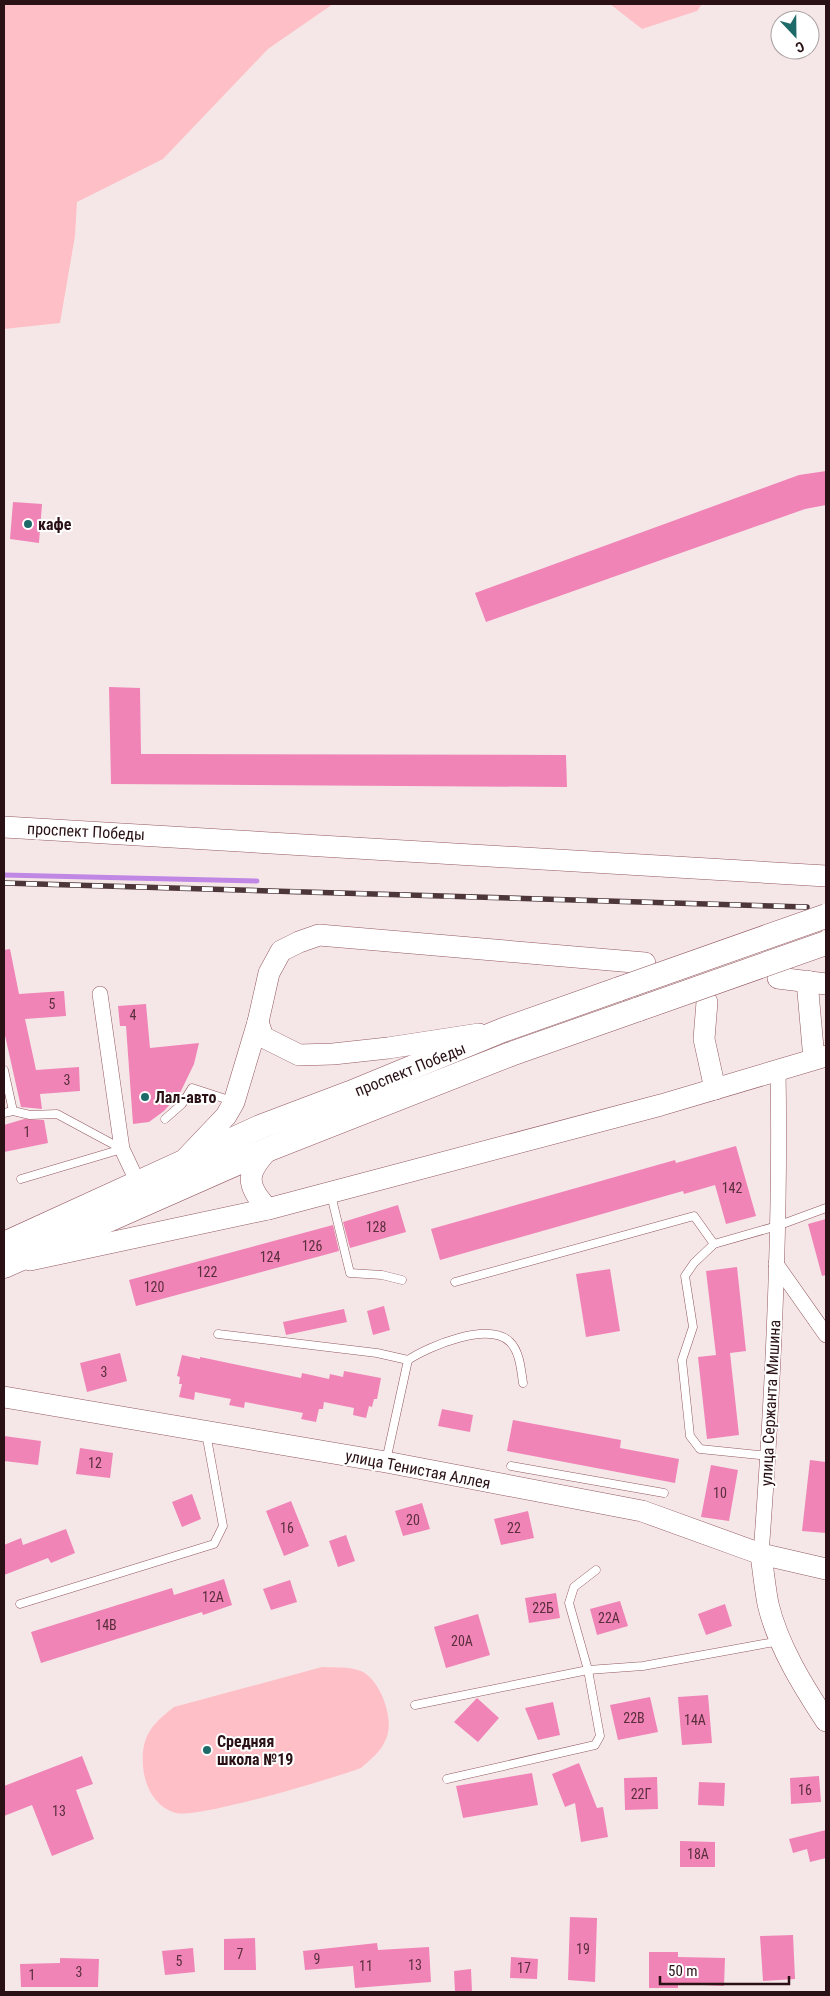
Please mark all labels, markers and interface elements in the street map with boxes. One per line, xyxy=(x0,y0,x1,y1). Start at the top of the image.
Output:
north arrow xyxy=(770,10,820,60)
text: С xyxy=(793,38,807,56)
place label: кафе xyxy=(38,515,72,534)
marker: кафе xyxy=(22,518,34,530)
street label: проспект Победы xyxy=(27,819,145,844)
house number: 5 xyxy=(49,996,56,1012)
house number: 4 xyxy=(130,1007,137,1023)
street label: проспект Победы xyxy=(352,1039,468,1100)
house number: 3 xyxy=(64,1072,70,1088)
place label: Лал-авто xyxy=(155,1088,217,1107)
marker: Лал-авто xyxy=(139,1091,151,1103)
house number: 1 xyxy=(24,1124,30,1140)
house number: 142 xyxy=(722,1180,742,1196)
house number: 128 xyxy=(366,1219,386,1235)
house number: 126 xyxy=(302,1238,322,1254)
house number: 124 xyxy=(260,1249,280,1265)
house number: 122 xyxy=(197,1264,217,1280)
house number: 120 xyxy=(144,1279,164,1295)
street label: улица Сержанта Мишина xyxy=(757,1319,784,1487)
house number: 3 xyxy=(101,1364,107,1380)
street label: улица Тенистая Аллея xyxy=(344,1446,492,1493)
house number: 12 xyxy=(88,1455,102,1471)
house number: 10 xyxy=(713,1485,727,1501)
house number: 20 xyxy=(406,1512,420,1528)
house number: 16 xyxy=(280,1520,294,1536)
house number: 22 xyxy=(507,1520,521,1536)
house number: 12А xyxy=(202,1589,224,1605)
house number: 22Б xyxy=(532,1600,554,1616)
house number: 22А xyxy=(598,1610,620,1626)
house number: 14В xyxy=(95,1617,117,1633)
house number: 20А xyxy=(451,1633,473,1649)
house number: 22В xyxy=(623,1710,645,1726)
house number: 14А xyxy=(684,1712,706,1728)
place label: Средняя школа №19 xyxy=(217,1732,293,1769)
marker: Средняя школа №19 xyxy=(201,1744,213,1756)
house number: 16 xyxy=(798,1782,812,1798)
house number: 22Г xyxy=(631,1786,651,1802)
house number: 13 xyxy=(52,1803,66,1819)
house number: 18А xyxy=(687,1846,709,1862)
house number: 19 xyxy=(576,1941,590,1957)
house number: 7 xyxy=(237,1946,244,1962)
house number: 9 xyxy=(314,1951,320,1967)
house number: 5 xyxy=(176,1953,183,1969)
scale bar xyxy=(660,1954,789,1986)
house number: 13 xyxy=(408,1957,422,1973)
house number: 11 xyxy=(359,1958,373,1974)
house number: 17 xyxy=(517,1960,531,1976)
text: 50 m xyxy=(668,1962,698,1980)
house number: 3 xyxy=(76,1964,82,1980)
house number: 1 xyxy=(29,1967,35,1983)

